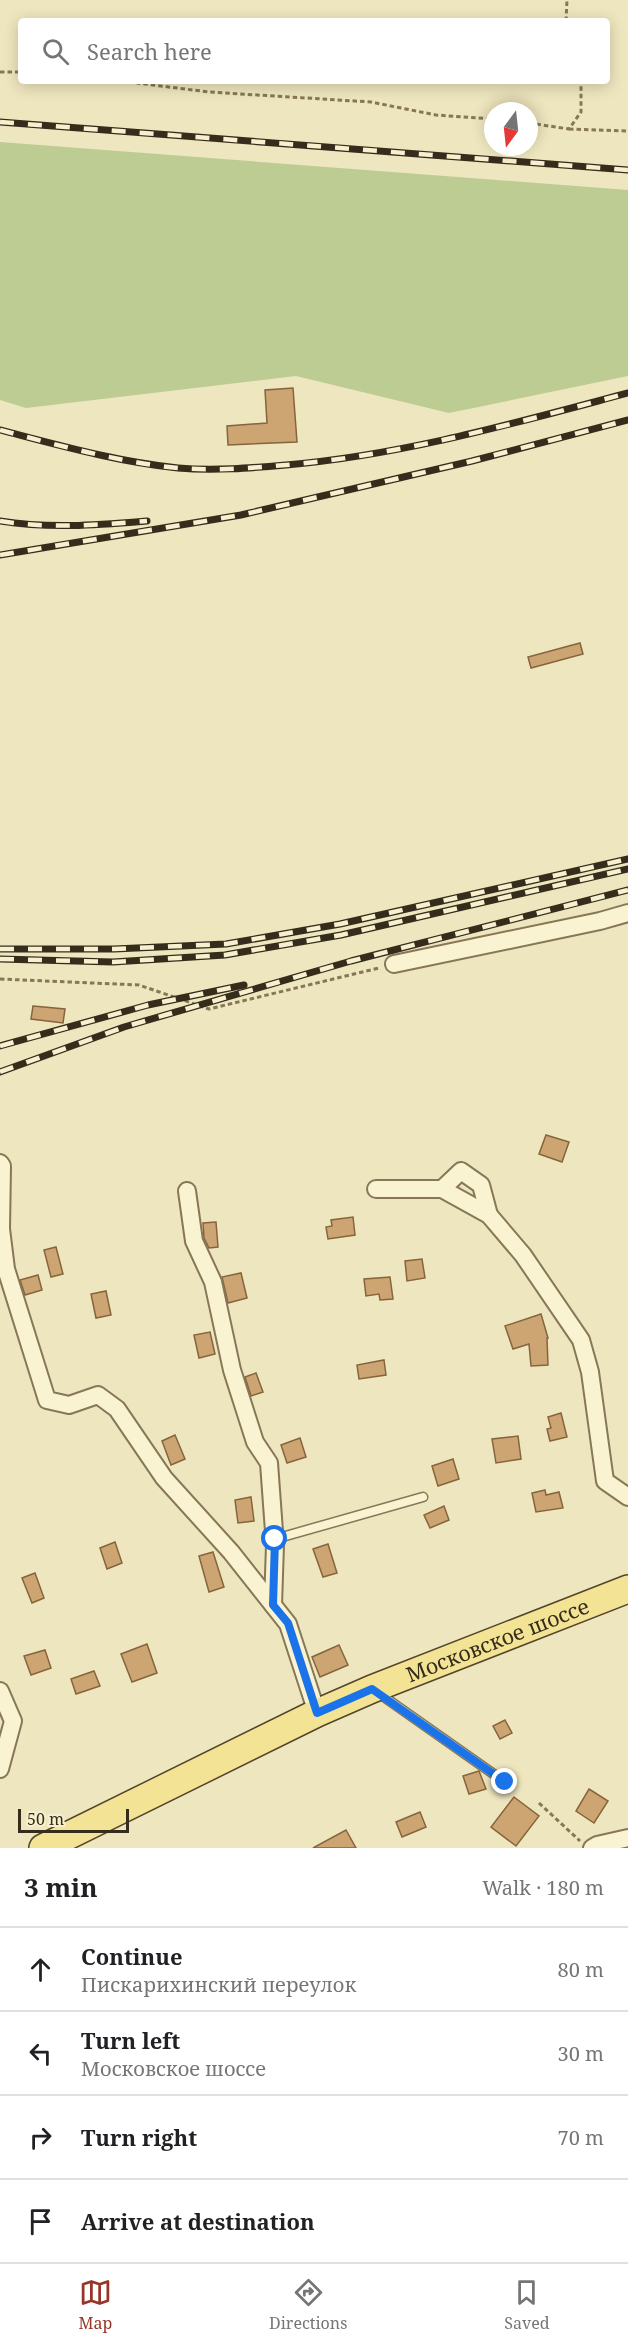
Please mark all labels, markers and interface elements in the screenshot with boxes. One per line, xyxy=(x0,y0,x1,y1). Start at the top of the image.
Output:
search box xyxy=(18,18,610,84)
icon: search xyxy=(39,35,72,68)
text: Search here xyxy=(87,36,212,66)
north arrow xyxy=(484,102,538,156)
route start xyxy=(261,1525,287,1551)
street label: Московское шоссе xyxy=(402,1592,593,1688)
route end xyxy=(491,1768,517,1794)
scale bar xyxy=(18,1806,129,1834)
text: 50 m xyxy=(27,1808,64,1830)
text: 3 min xyxy=(24,1869,98,1905)
text: Walk · 180 m xyxy=(482,1874,604,1901)
text: Continue xyxy=(81,1941,183,1971)
icon: ahead xyxy=(24,1953,57,1986)
text: 80 m xyxy=(558,1956,604,1983)
text: Пискарихинский переулок xyxy=(81,1971,356,1998)
text: Turn left xyxy=(81,2025,180,2055)
icon: left xyxy=(24,2037,57,2070)
text: 30 m xyxy=(558,2040,604,2067)
text: Московское шоссе xyxy=(81,2055,266,2082)
icon: right xyxy=(24,2121,57,2154)
text: Turn right xyxy=(81,2122,197,2152)
text: 70 m xyxy=(558,2124,604,2151)
icon: arrive xyxy=(24,2205,57,2238)
text: Arrive at destination xyxy=(81,2206,315,2236)
tab: Map xyxy=(78,2276,112,2334)
tab: Directions xyxy=(269,2276,347,2334)
tab: Saved xyxy=(504,2276,550,2334)

